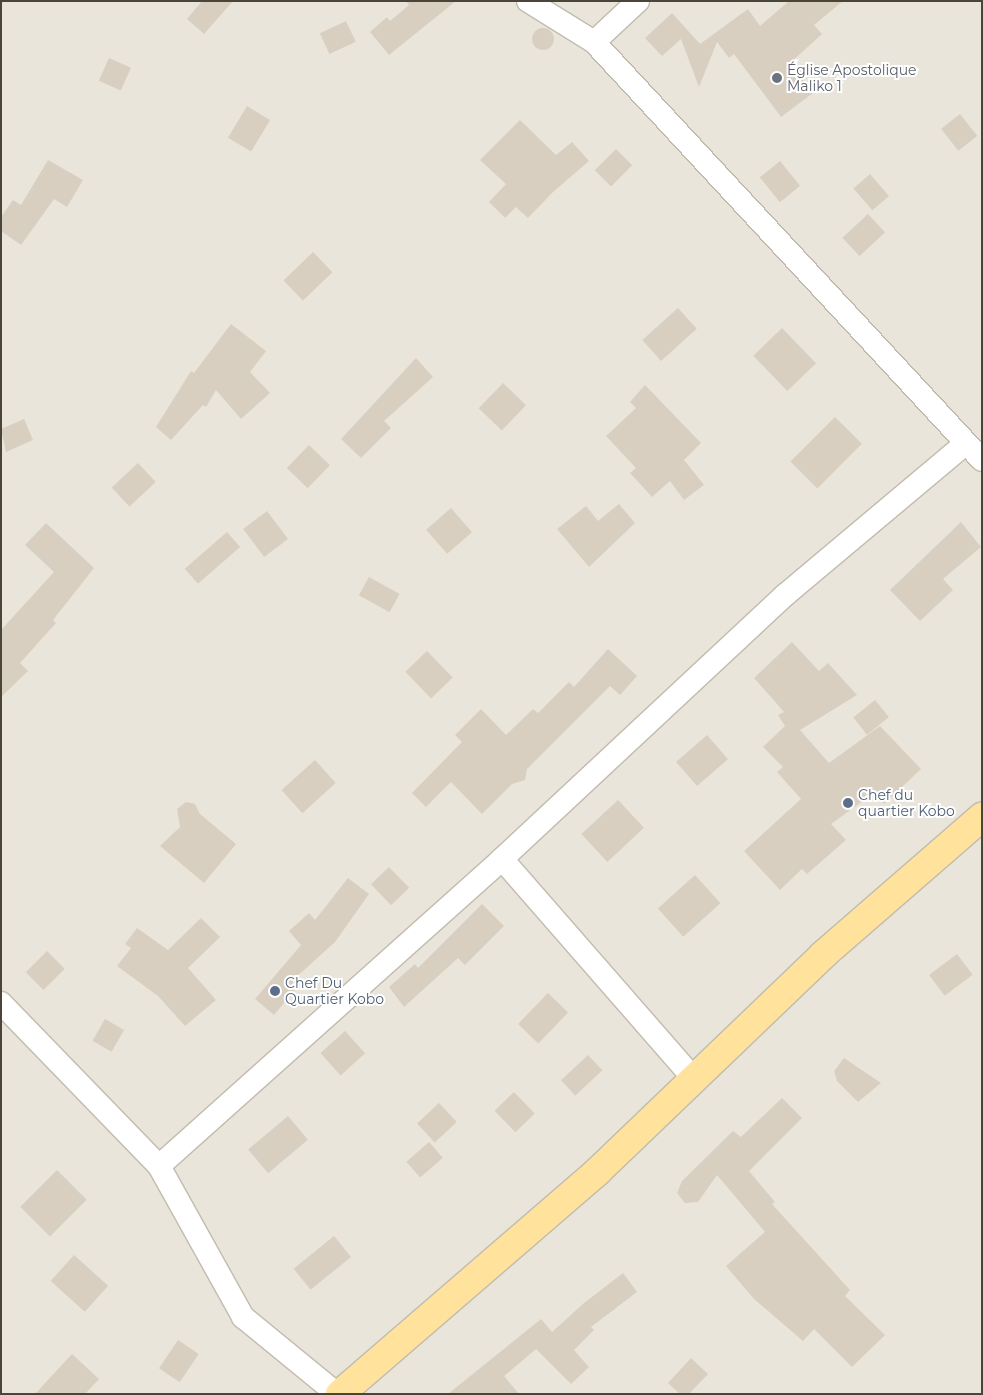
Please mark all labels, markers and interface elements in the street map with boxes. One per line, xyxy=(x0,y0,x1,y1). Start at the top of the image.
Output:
place label: Église Apostolique Maliko 1 xyxy=(787,62,917,94)
marker: Église Apostolique Maliko 1 xyxy=(771,72,783,84)
place label: Chef du quartier Kobo xyxy=(858,787,955,820)
marker: Chef du quartier Kobo xyxy=(842,797,854,809)
place label: Chef Du Quartier Kobo xyxy=(285,975,384,1008)
marker: Chef Du Quartier Kobo xyxy=(269,985,281,997)

